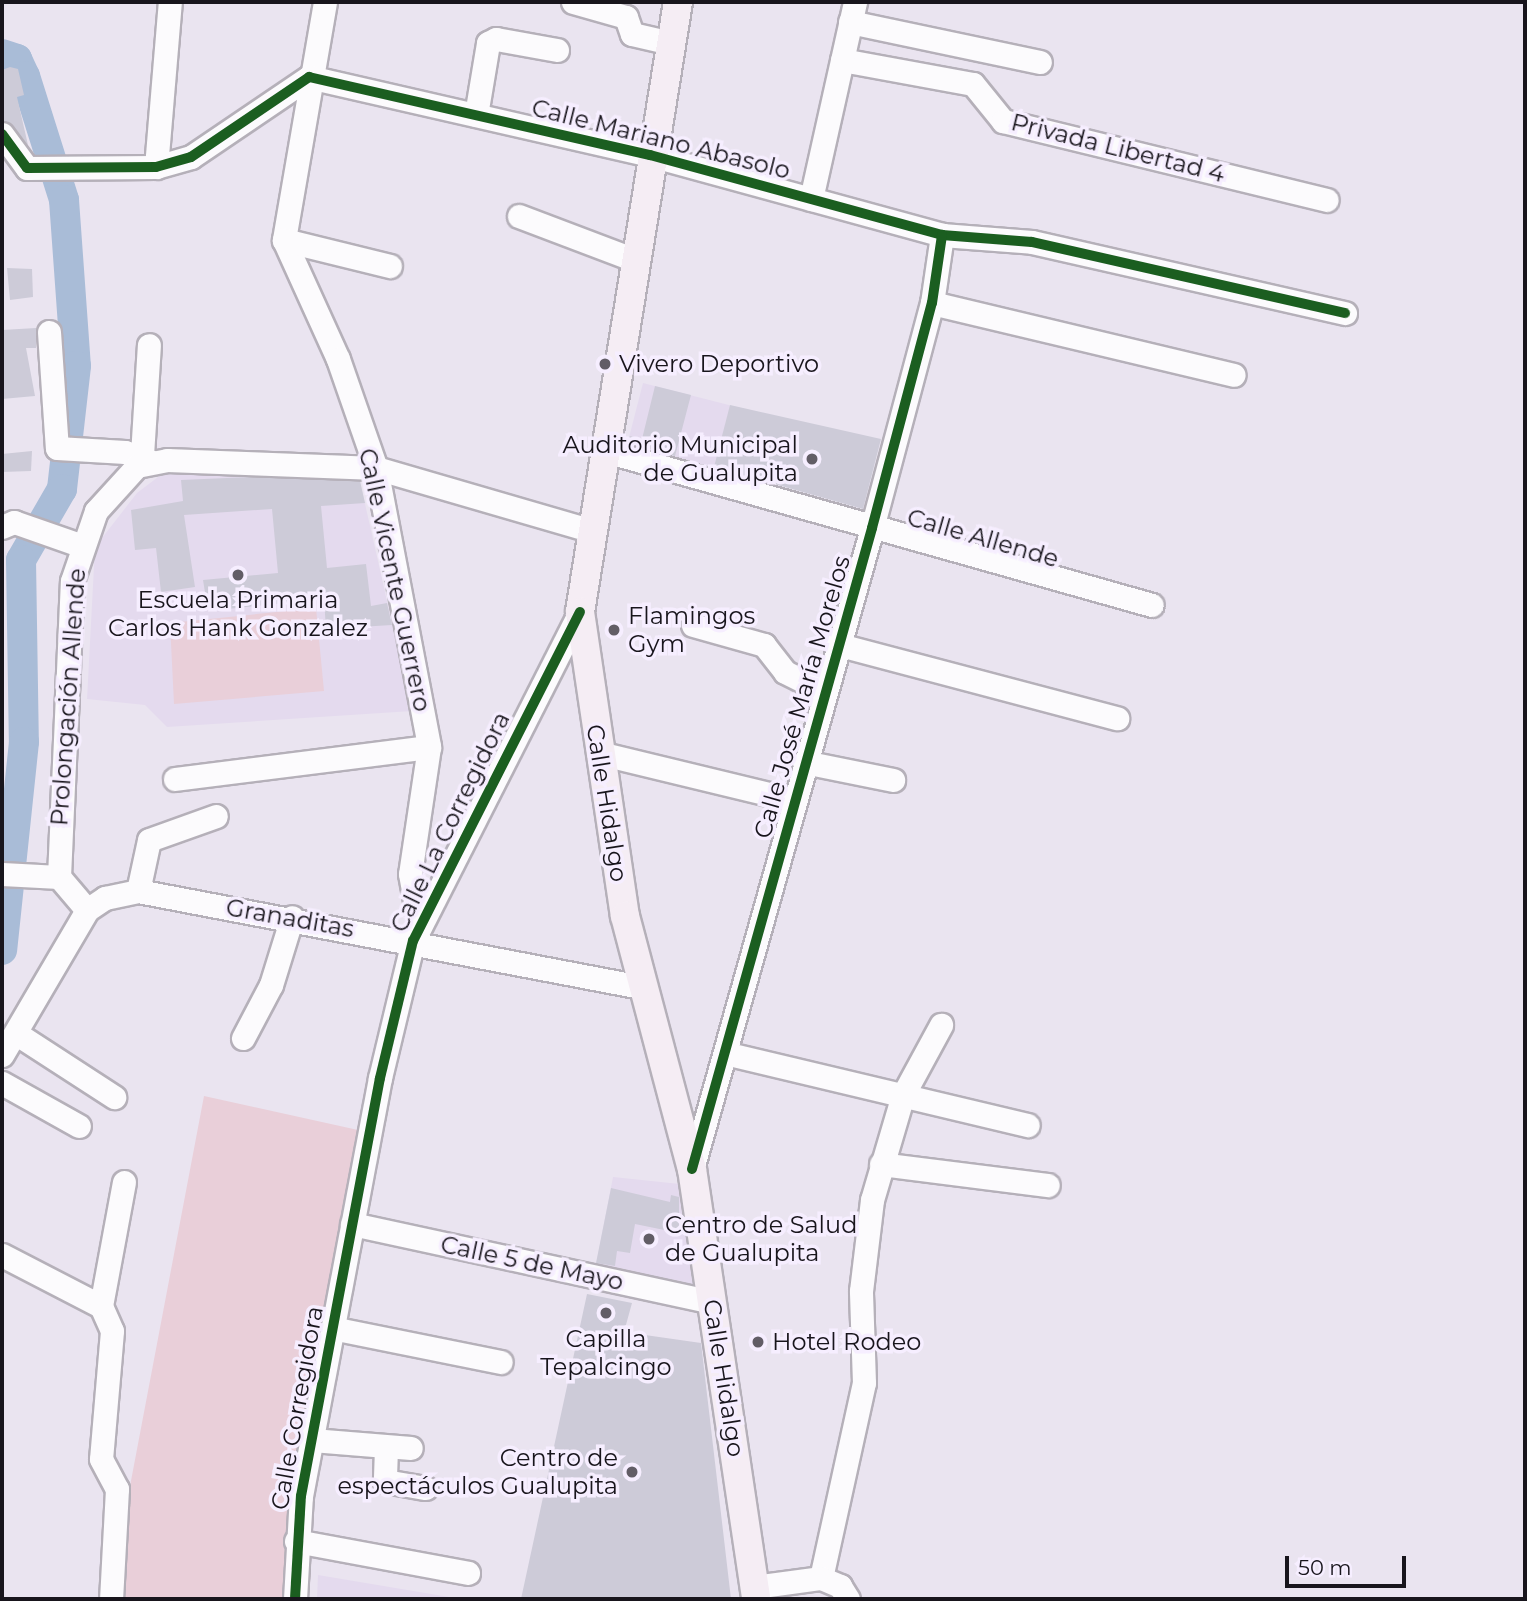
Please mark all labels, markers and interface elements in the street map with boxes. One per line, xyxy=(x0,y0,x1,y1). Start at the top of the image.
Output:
street label: Calle Mariano Abasolo xyxy=(529,93,793,185)
street label: Privada Libertad 4 xyxy=(1008,108,1228,188)
place label: Vivero Deportivo xyxy=(619,350,819,378)
marker: Vivero Deportivo xyxy=(597,356,613,372)
place label: Auditorio Municipal de Gualupita xyxy=(562,431,798,487)
street label: Calle Vicente Guerrero xyxy=(353,446,437,714)
marker: Auditorio Municipal de Gualupita xyxy=(804,451,820,467)
street label: Calle Allende xyxy=(904,503,1062,573)
street label: Calle José María Morelos xyxy=(748,552,856,842)
street label: Prolongación Allende xyxy=(45,567,91,827)
marker: Escuela Primaria Carlos Hank Gonzalez xyxy=(230,567,246,583)
place label: Escuela Primaria Carlos Hank Gonzalez xyxy=(108,586,368,642)
place label: Flamingos Gym xyxy=(628,602,755,658)
marker: Flamingos Gym xyxy=(606,622,622,638)
street label: Calle La Corregidora xyxy=(384,707,516,937)
street label: Calle Hidalgo xyxy=(580,722,634,884)
street label: Granaditas xyxy=(224,893,356,943)
place label: Centro de Salud de Gualupita xyxy=(665,1211,857,1267)
marker: Centro de Salud de Gualupita xyxy=(639,1229,659,1249)
street label: Calle 5 de Mayo xyxy=(438,1230,626,1296)
street label: Calle Hidalgo xyxy=(697,1297,751,1459)
street label: Calle Corregidora xyxy=(265,1304,329,1512)
marker: Capilla Tepalcingo xyxy=(598,1305,614,1321)
place label: Capilla Tepalcingo xyxy=(540,1325,672,1381)
place label: Hotel Rodeo xyxy=(772,1328,921,1356)
marker: Hotel Rodeo xyxy=(750,1334,766,1350)
place label: Centro de espectáculos Gualupita xyxy=(337,1444,618,1500)
marker: Centro de espectáculos Gualupita xyxy=(624,1464,640,1480)
scale bar xyxy=(1289,1542,1410,1586)
text: 50 m xyxy=(1298,1555,1352,1580)

